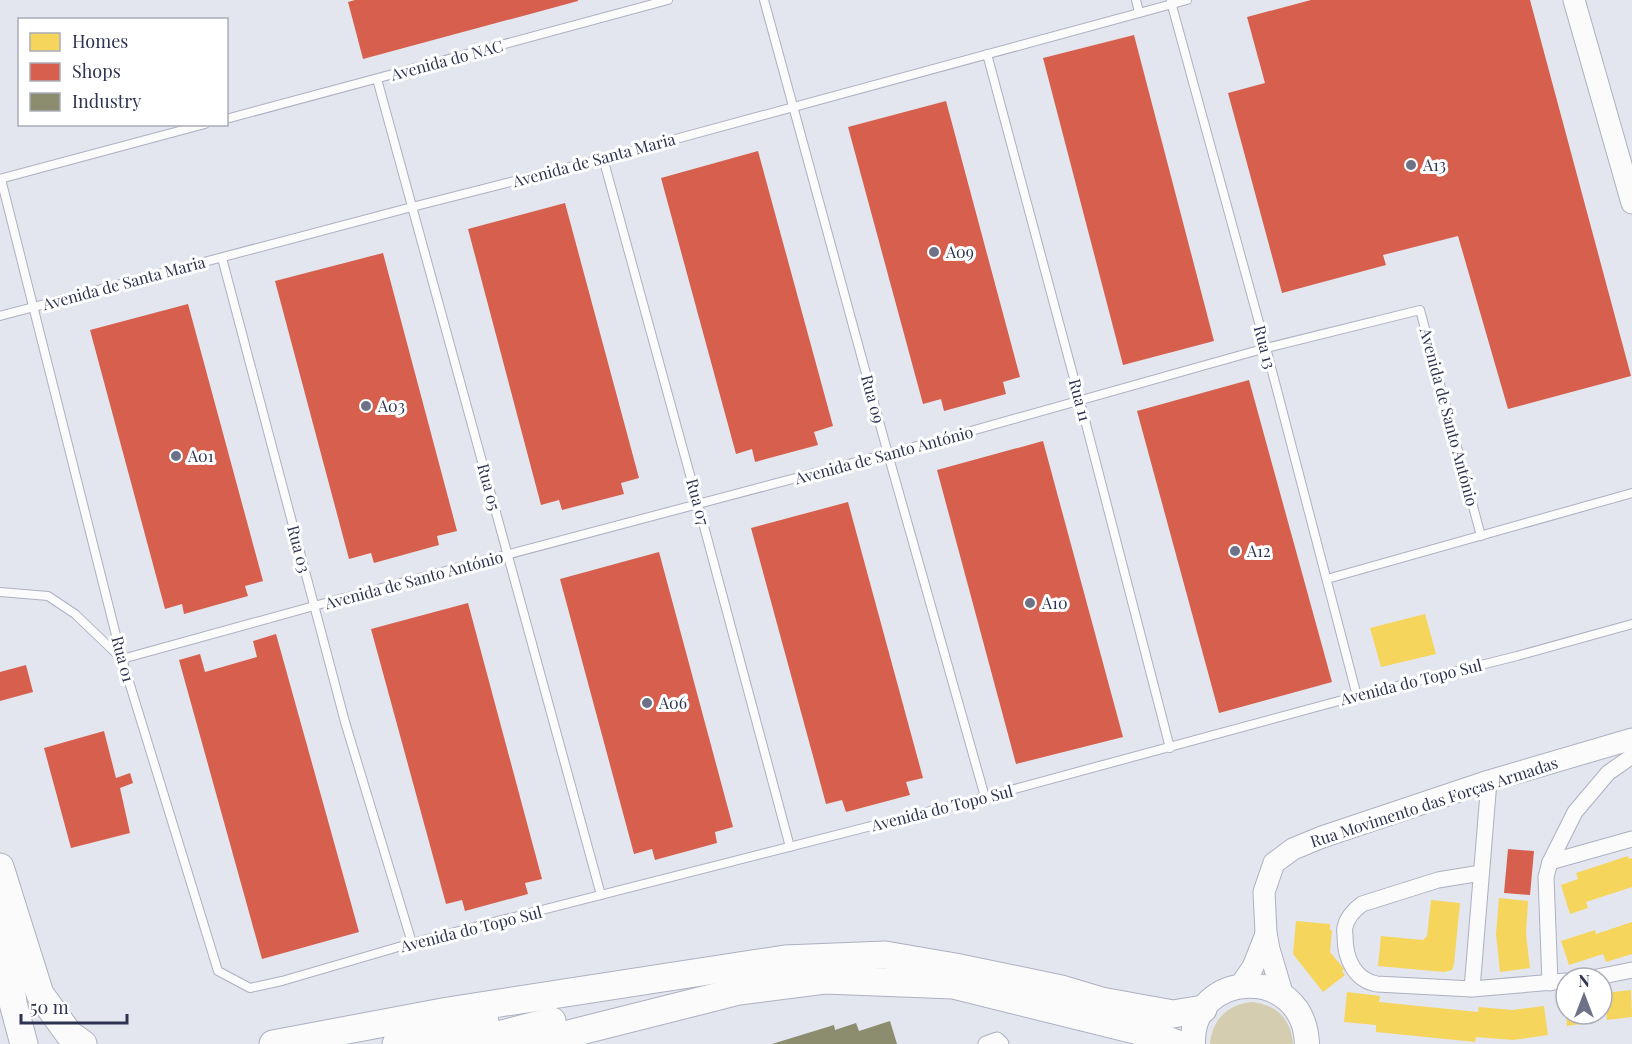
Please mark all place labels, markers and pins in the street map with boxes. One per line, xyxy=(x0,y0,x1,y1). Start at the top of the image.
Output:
place label: A13 xyxy=(1422,154,1446,175)
marker: A13 xyxy=(1404,158,1418,172)
place label: A09 xyxy=(945,241,974,262)
marker: A09 xyxy=(927,245,941,259)
place label: A03 xyxy=(377,395,405,416)
marker: A03 xyxy=(359,399,373,413)
place label: A01 xyxy=(187,445,214,466)
marker: A01 xyxy=(169,449,183,463)
place label: A12 xyxy=(1246,540,1271,561)
marker: A12 xyxy=(1228,544,1242,558)
place label: A10 xyxy=(1041,592,1068,613)
marker: A10 xyxy=(1023,596,1037,610)
place label: A06 xyxy=(658,692,687,713)
marker: A06 xyxy=(640,696,654,710)

